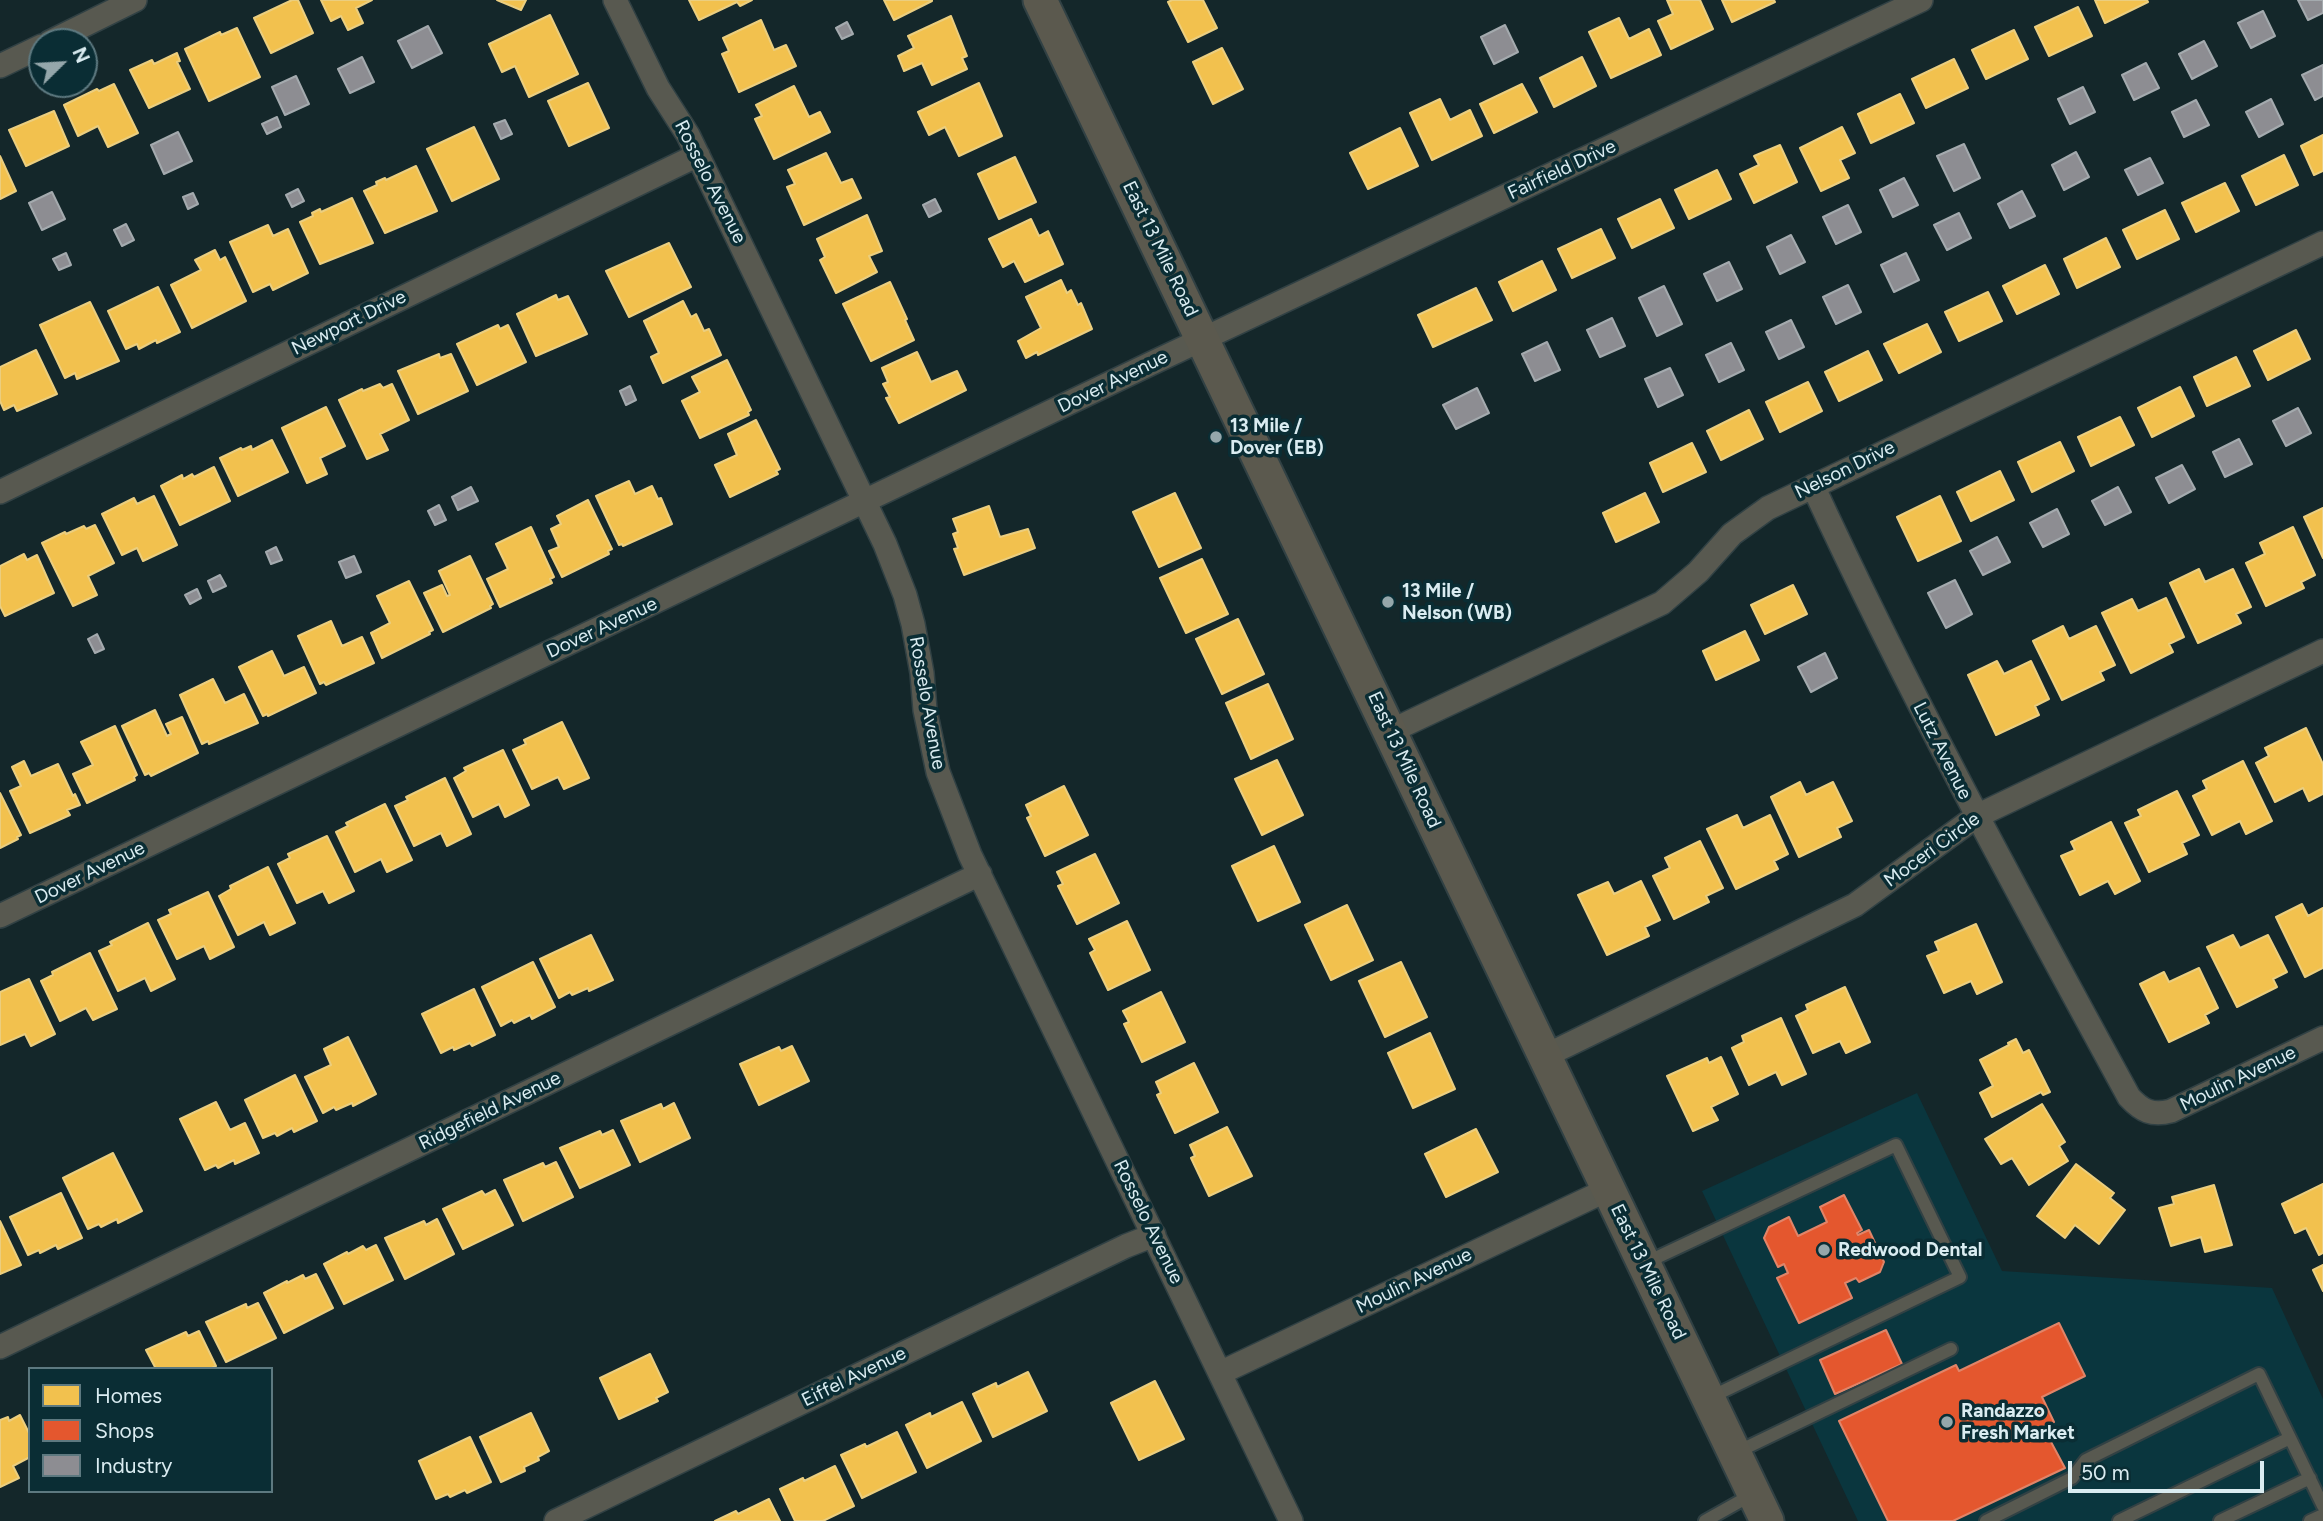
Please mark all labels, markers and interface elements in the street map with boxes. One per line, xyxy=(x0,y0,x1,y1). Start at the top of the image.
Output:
north arrow xyxy=(28,28,98,98)
text: N xyxy=(67,44,94,66)
street label: Rosselo Avenue xyxy=(669,117,751,247)
street label: Fairfield Drive xyxy=(1504,135,1620,205)
street label: East 13 Mile Road xyxy=(1117,177,1203,321)
street label: Newport Drive xyxy=(288,286,410,360)
street label: Dover Avenue xyxy=(1054,346,1172,418)
place label: 13 Mile / Dover (EB) xyxy=(1230,415,1324,459)
marker: 13 Mile / Dover (EB) xyxy=(1208,429,1224,445)
street label: Nelson Drive xyxy=(1791,436,1899,504)
place label: 13 Mile / Nelson (WB) xyxy=(1402,580,1512,624)
street label: Dover Avenue xyxy=(543,592,661,664)
marker: 13 Mile / Nelson (WB) xyxy=(1380,594,1396,610)
street label: Rosselo Avenue xyxy=(904,634,950,772)
street label: East 13 Mile Road xyxy=(1362,688,1446,832)
street label: Lutz Avenue xyxy=(1908,699,1976,803)
street label: Moceri Circle xyxy=(1880,808,1984,892)
street label: Dover Avenue xyxy=(31,837,149,909)
street label: Moulin Avenue xyxy=(2176,1041,2300,1117)
street label: Ridgefield Avenue xyxy=(415,1067,565,1155)
street label: Rosselo Avenue xyxy=(1108,1156,1188,1288)
street label: East 13 Mile Road xyxy=(1605,1200,1691,1344)
place label: Redwood Dental xyxy=(1838,1239,1982,1261)
marker: Redwood Dental xyxy=(1816,1242,1832,1258)
street label: Moulin Avenue xyxy=(1352,1243,1476,1319)
street label: Eiffel Avenue xyxy=(798,1342,910,1412)
legend xyxy=(28,1367,273,1493)
text: Homes xyxy=(95,1383,162,1408)
place label: Randazzo Fresh Market xyxy=(1961,1400,2075,1444)
marker: Randazzo Fresh Market xyxy=(1939,1414,1955,1430)
text: Shops xyxy=(95,1418,154,1443)
scale bar xyxy=(2071,1448,2267,1492)
text: Industry xyxy=(95,1453,172,1478)
text: 50 m xyxy=(2081,1460,2130,1485)

